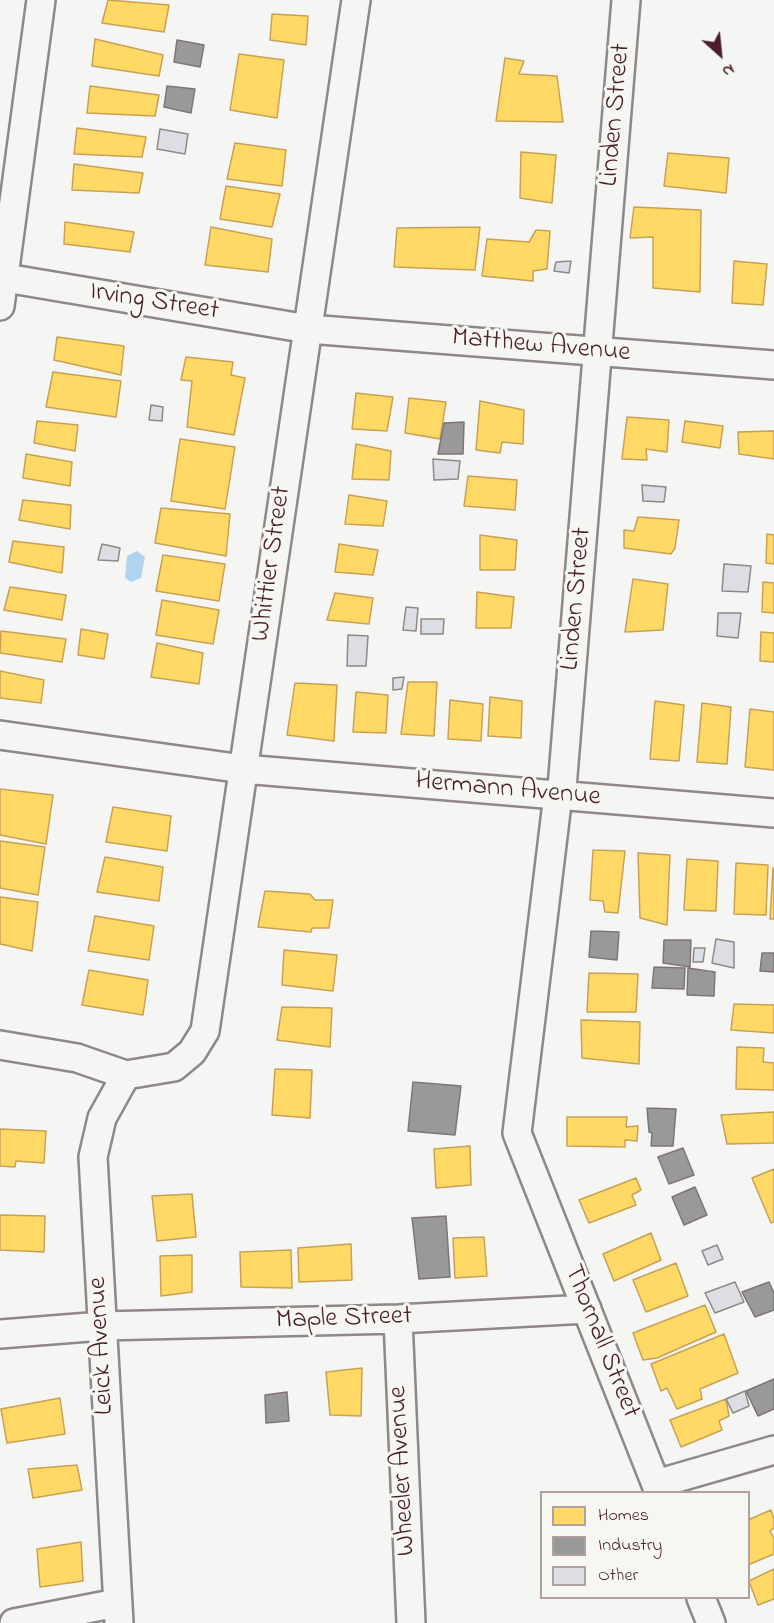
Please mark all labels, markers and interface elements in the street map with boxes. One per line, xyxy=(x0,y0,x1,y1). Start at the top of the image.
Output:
north arrow xyxy=(690,24,750,84)
street label: Linden Street xyxy=(595,42,639,188)
text: N xyxy=(718,57,738,83)
street label: Irving Street xyxy=(87,277,221,329)
street label: Matthew Avenue xyxy=(450,323,632,371)
street label: Whittier Street xyxy=(246,484,300,644)
street label: Linden Street xyxy=(556,526,600,672)
street label: Hermann Avenue xyxy=(414,767,602,815)
street label: Thornall Street xyxy=(555,1261,645,1423)
street label: Leick Avenue xyxy=(83,1276,123,1416)
street label: Maple Street xyxy=(275,1301,413,1339)
street label: Wheeler Avenue xyxy=(383,1385,425,1557)
legend xyxy=(540,1491,750,1599)
text: Homes xyxy=(598,1503,649,1529)
text: Industry xyxy=(598,1533,662,1559)
text: Other xyxy=(598,1563,638,1589)

